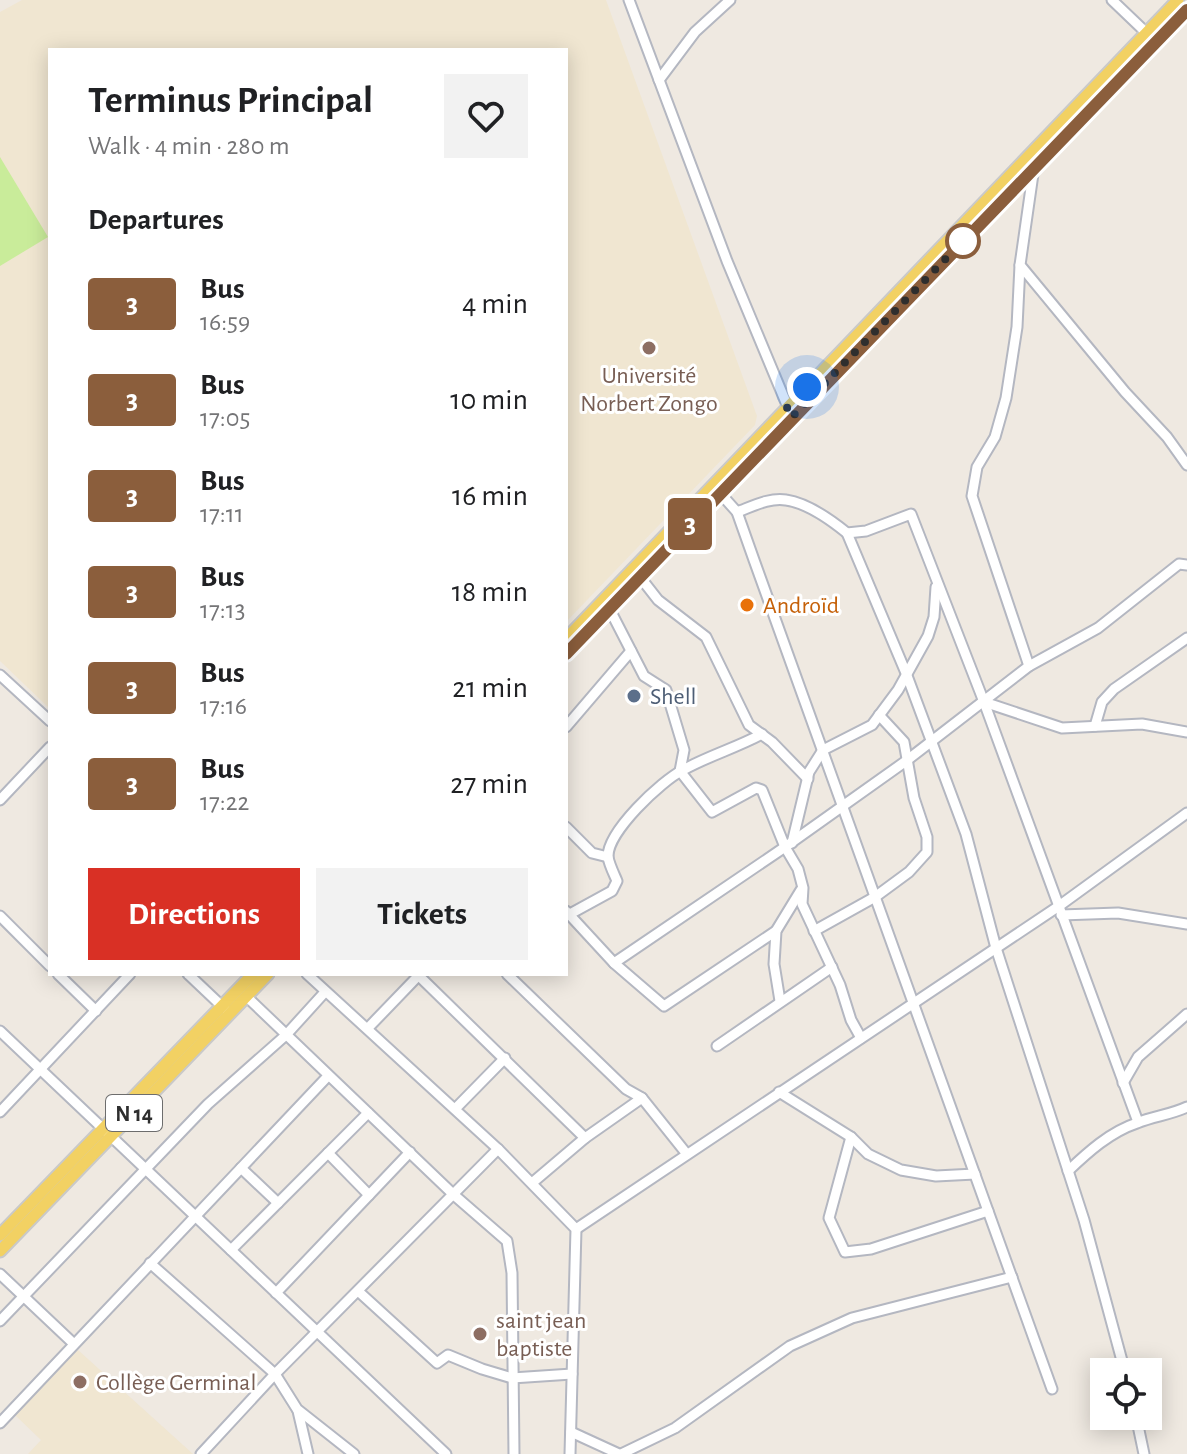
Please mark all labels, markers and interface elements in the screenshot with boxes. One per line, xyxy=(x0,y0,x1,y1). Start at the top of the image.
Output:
button: heart xyxy=(444,74,528,158)
text: Terminus Principal xyxy=(88,82,373,120)
text: Walk · 4 min · 280 m xyxy=(88,133,289,159)
text: Departures xyxy=(88,205,224,235)
unlabelled marker xyxy=(946,224,980,258)
text: Bus xyxy=(200,274,245,304)
text: 4 min xyxy=(462,289,528,319)
text: 3 xyxy=(126,290,138,318)
text: 16:59 xyxy=(200,309,250,335)
marker: Université Norbert Zongo xyxy=(640,339,658,357)
place label: Université Norbert Zongo xyxy=(580,364,718,416)
your location xyxy=(787,367,827,407)
text: Bus xyxy=(200,370,245,400)
text: 10 min xyxy=(450,385,528,415)
text: 3 xyxy=(126,386,138,414)
text: 17:05 xyxy=(200,405,250,431)
text: Bus xyxy=(200,466,245,496)
text: 16 min xyxy=(452,481,528,511)
text: 3 xyxy=(126,482,138,510)
line badge: 3 xyxy=(664,498,716,550)
text: 17:11 xyxy=(200,501,244,527)
text: 3 xyxy=(684,510,696,538)
text: Bus xyxy=(200,562,245,592)
text: 18 min xyxy=(452,577,528,607)
text: 3 xyxy=(126,578,138,606)
place label: Androïd xyxy=(763,594,839,618)
marker: Androïd xyxy=(738,596,756,614)
text: 17:13 xyxy=(200,597,245,623)
text: Bus xyxy=(200,658,245,688)
text: 21 min xyxy=(452,673,528,703)
text: 3 xyxy=(126,674,138,702)
place label: Shell xyxy=(650,685,697,709)
marker: Shell xyxy=(625,687,643,705)
text: 17:16 xyxy=(200,693,247,719)
text: Bus xyxy=(200,754,245,784)
text: 27 min xyxy=(450,769,528,799)
text: 3 xyxy=(126,770,138,798)
text: 17:22 xyxy=(200,789,249,815)
button: Directions xyxy=(88,868,300,960)
button: Tickets xyxy=(316,868,528,960)
road number: N 14 xyxy=(106,1095,162,1131)
place label: saint jean baptiste xyxy=(496,1309,586,1361)
marker: saint jean baptiste xyxy=(471,1325,489,1343)
map controls xyxy=(1090,1358,1162,1430)
button: locate xyxy=(1090,1358,1162,1430)
place label: Collège Germinal xyxy=(96,1371,256,1395)
marker: Collège Germinal xyxy=(71,1373,89,1391)

